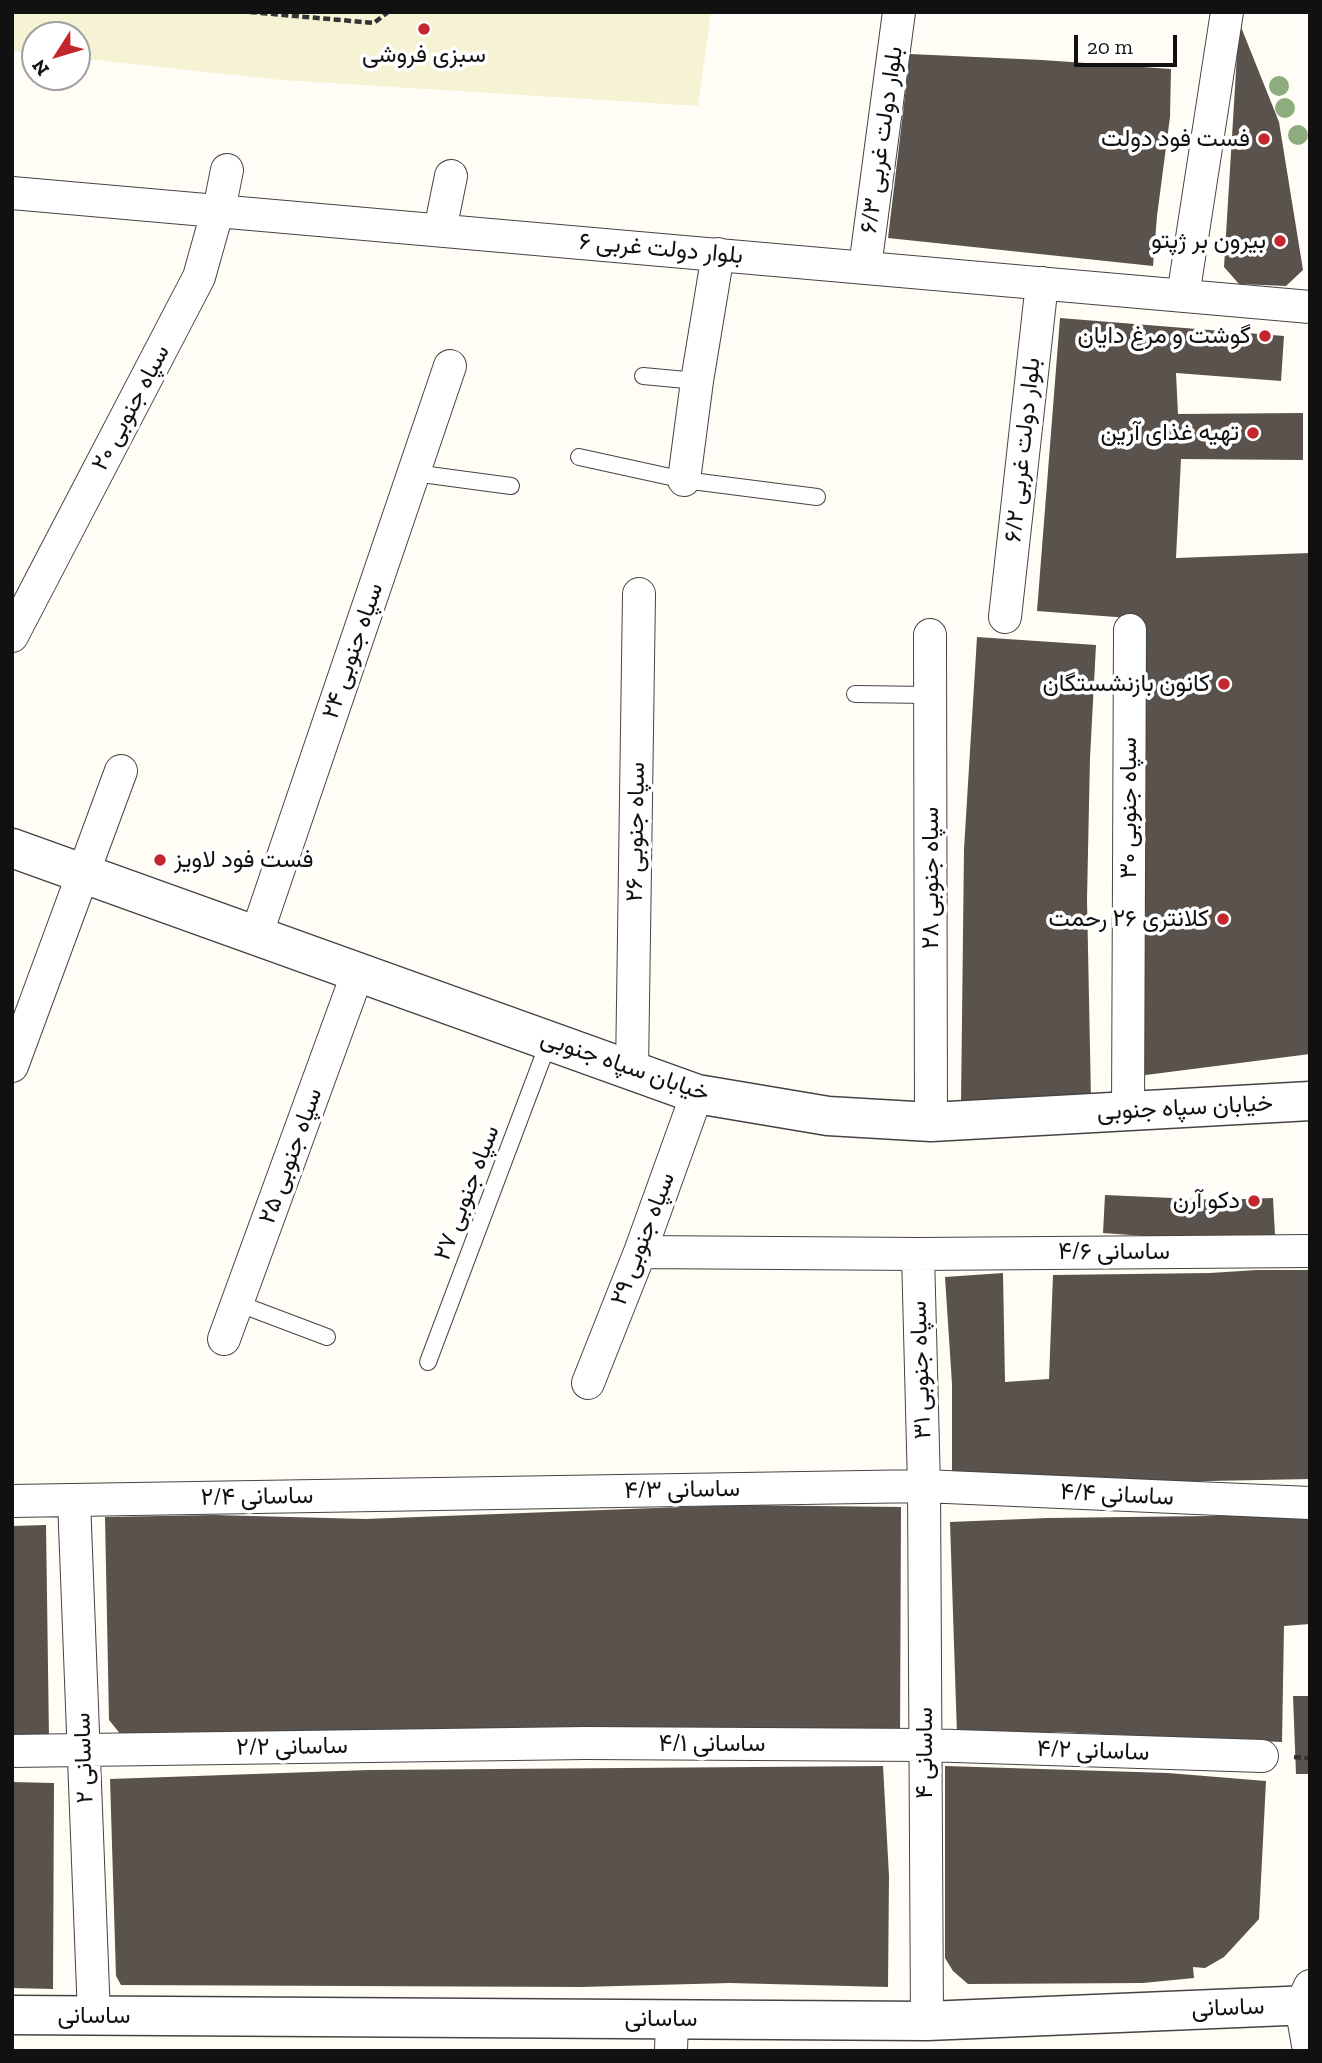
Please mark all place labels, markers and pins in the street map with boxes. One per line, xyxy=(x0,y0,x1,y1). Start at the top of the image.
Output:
marker: سبزی فروشی xyxy=(416,21,432,37)
place label: سبزی فروشی xyxy=(362,41,486,69)
place label: فست فود دولت xyxy=(1101,125,1250,153)
marker: فست فود دولت xyxy=(1256,131,1272,147)
place label: بیرون بر ژپتو xyxy=(1151,227,1266,255)
marker: بیرون بر ژپتو xyxy=(1272,233,1288,249)
place label: گوشت و مرغ دایان xyxy=(1077,322,1251,350)
marker: گوشت و مرغ دایان xyxy=(1257,328,1273,344)
place label: تهیه غذای آرین xyxy=(1100,419,1239,447)
marker: تهیه غذای آرین xyxy=(1245,425,1261,441)
place label: کانون بازنشستگان xyxy=(1043,670,1210,698)
marker: کانون بازنشستگان xyxy=(1216,676,1232,692)
place label: فست فود لاویز xyxy=(174,846,313,874)
marker: فست فود لاویز xyxy=(152,852,168,868)
place label: کلانتری ۲۶ رحمت xyxy=(1049,905,1209,933)
marker: کلانتری ۲۶ رحمت xyxy=(1215,911,1231,927)
place label: دکو آرن xyxy=(1173,1187,1240,1215)
marker: دکو آرن xyxy=(1246,1193,1262,1209)

